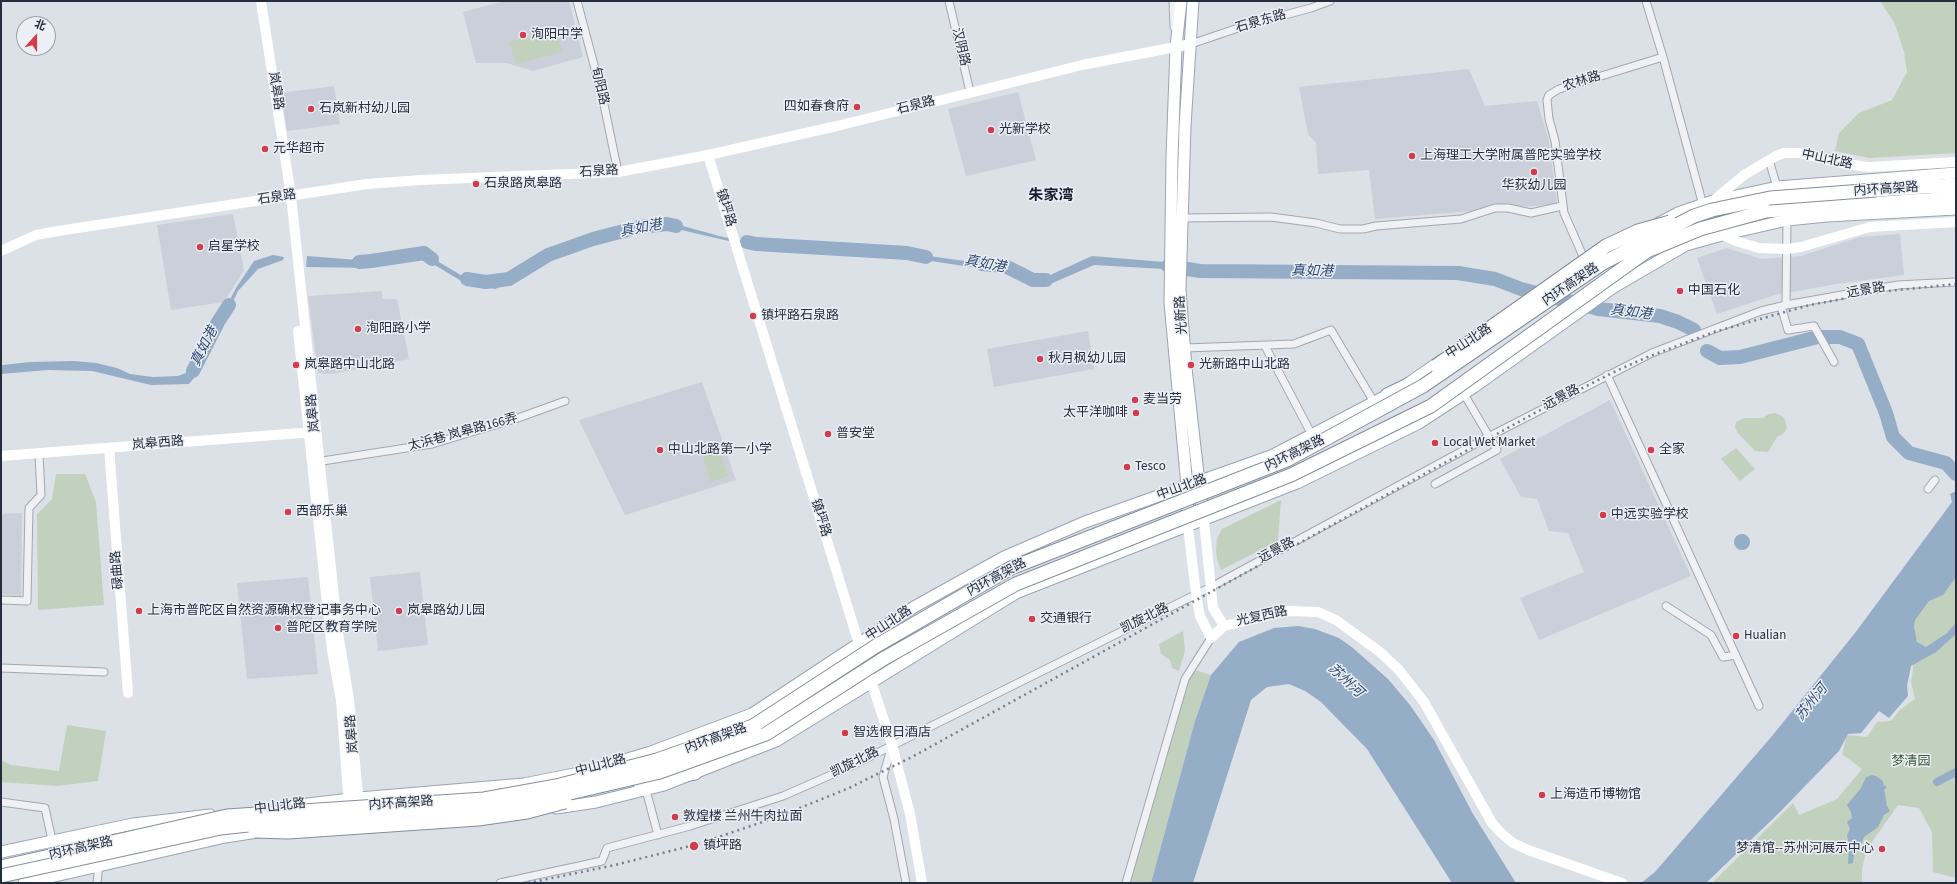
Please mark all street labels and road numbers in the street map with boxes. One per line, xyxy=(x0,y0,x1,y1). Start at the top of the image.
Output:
street label: 石泉东路 xyxy=(1234,7,1288,37)
street label: 汉阴路 xyxy=(948,26,972,68)
street label: 旬阳路 xyxy=(587,65,611,107)
street label: 农林路 xyxy=(1561,69,1603,95)
street label: 岚皋路 xyxy=(264,71,286,111)
street label: 石泉路 xyxy=(895,94,937,118)
street label: 中山北路 xyxy=(1800,147,1854,173)
street label: 石泉路 xyxy=(579,163,619,181)
street label: 内环高架路 xyxy=(1853,180,1919,200)
street label: 石泉路 xyxy=(257,187,297,209)
street label: 镇坪路 xyxy=(712,187,738,229)
street label: 内环高架路 xyxy=(1540,260,1602,310)
street label: 远景路 xyxy=(1845,280,1887,302)
street label: 光新路 xyxy=(1173,295,1191,335)
street label: 中山北路 xyxy=(1443,321,1495,363)
street label: 远景路 xyxy=(1541,382,1583,414)
street label: 岚皋路 xyxy=(304,393,324,433)
street label: 太浜巷 岚皋路166弄 xyxy=(406,411,520,455)
street label: 内环高架路 xyxy=(1262,433,1328,475)
street label: 岚皋西路 xyxy=(131,434,185,454)
street label: 中山北路 xyxy=(1155,472,1209,504)
street label: 镇坪路 xyxy=(807,497,833,539)
street label: 远景路 xyxy=(1256,535,1298,567)
street label: 碌曲路 xyxy=(109,550,127,590)
street label: 内环高架路 xyxy=(965,556,1029,600)
street label: 凯旋北路 xyxy=(1118,601,1172,637)
street label: 中山北路 xyxy=(863,603,915,645)
street label: 光复西路 xyxy=(1235,604,1289,630)
street label: 岚皋路 xyxy=(344,714,362,754)
street label: 内环高架路 xyxy=(683,721,749,757)
street label: 凯旋北路 xyxy=(828,745,882,781)
street label: 中山北路 xyxy=(574,752,628,780)
street label: 内环高架路 xyxy=(368,794,434,814)
street label: 中山北路 xyxy=(253,796,307,818)
street label: 内环高架路 xyxy=(48,834,114,864)

